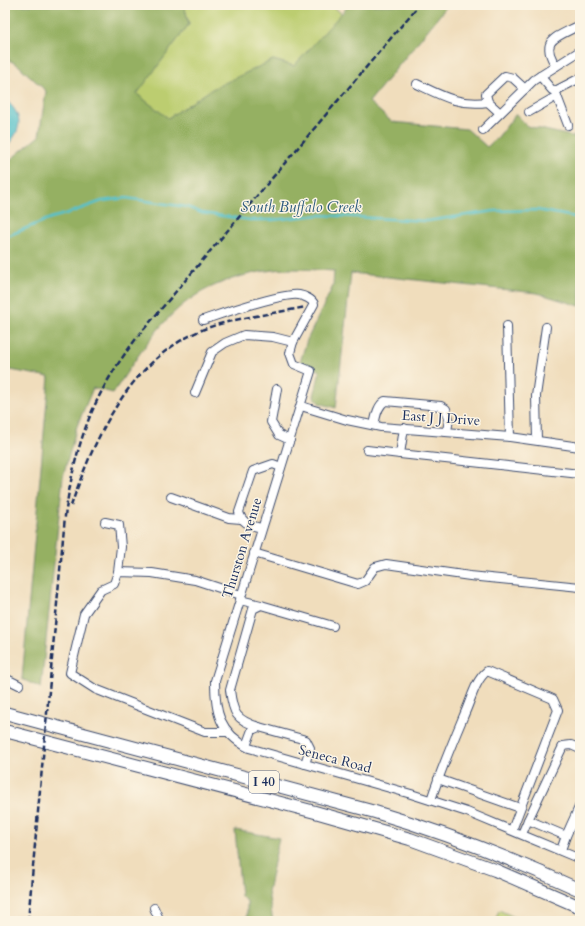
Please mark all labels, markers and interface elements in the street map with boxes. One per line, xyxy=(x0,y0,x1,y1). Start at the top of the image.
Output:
water label: South Buffalo Creek xyxy=(240,197,362,217)
street label: East J J Drive xyxy=(401,406,481,430)
street label: Thurston Avenue xyxy=(218,495,266,601)
street label: Seneca Road xyxy=(296,740,374,778)
road number: I 40 xyxy=(249,771,279,793)

